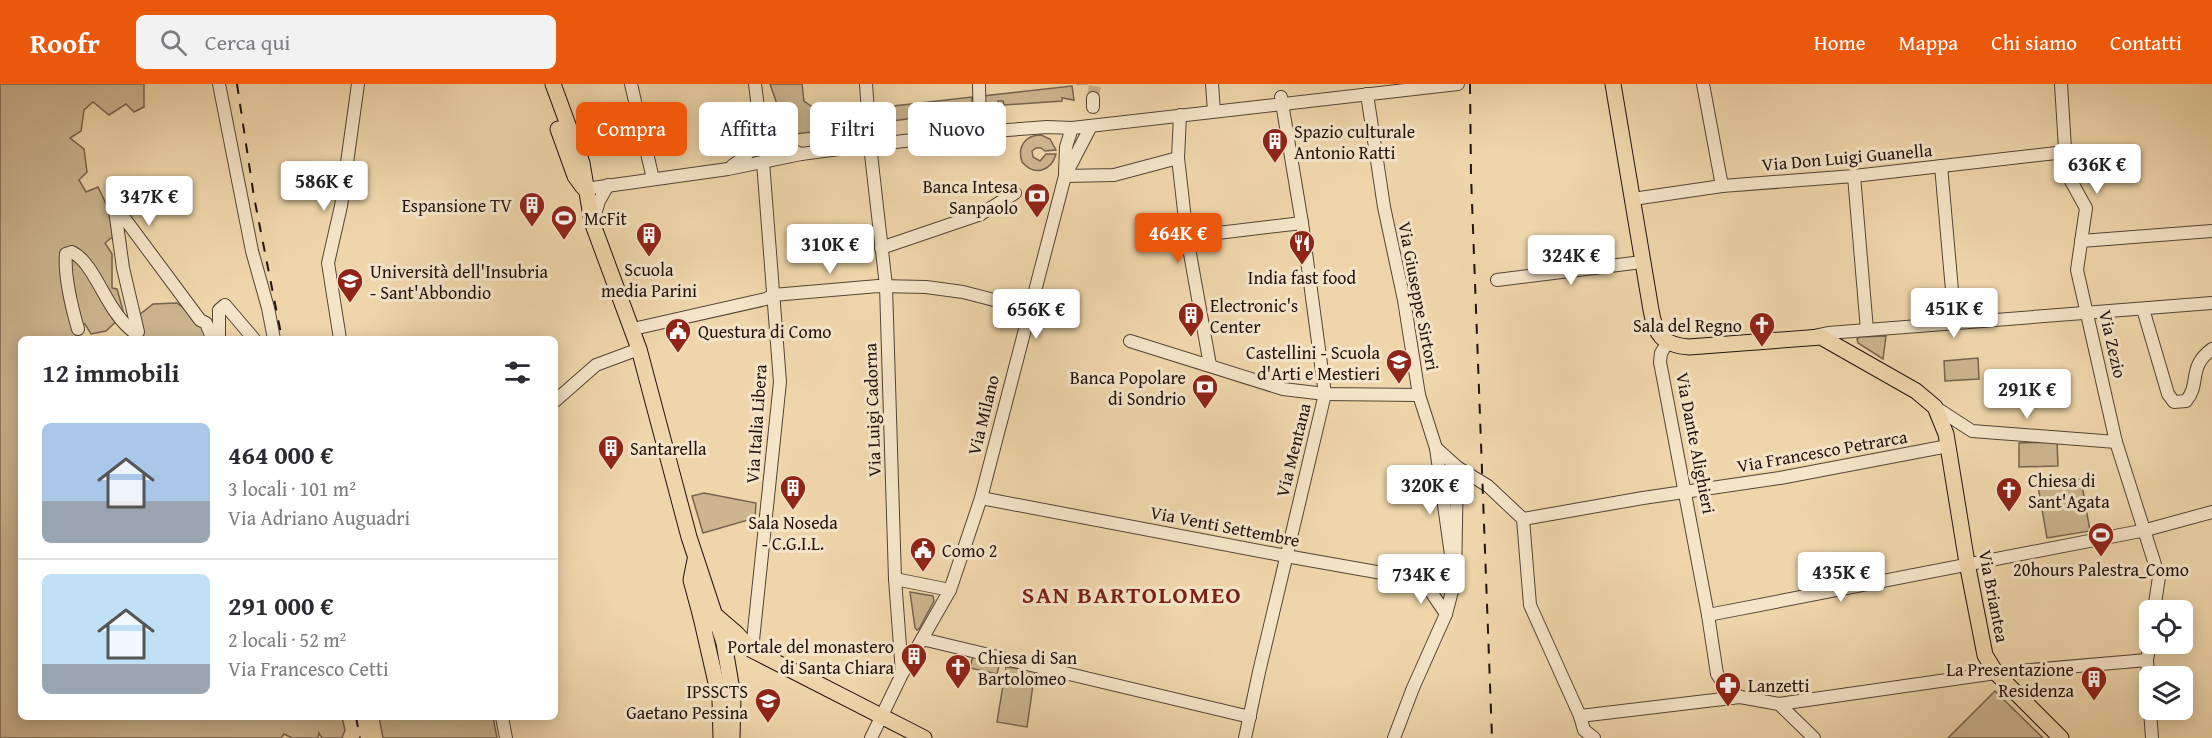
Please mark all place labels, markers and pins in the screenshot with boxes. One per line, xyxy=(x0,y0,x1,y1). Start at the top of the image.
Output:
place label: Spazio culturale Antonio Ratti xyxy=(1294,118,1415,166)
building icon: Spazio culturale Antonio Ratti xyxy=(1260,126,1290,164)
pin: 636K € xyxy=(2048,144,2146,195)
pin: 586K € xyxy=(275,161,373,212)
place label: Banca Intesa Sanpaolo xyxy=(923,173,1018,221)
pin: 347K € xyxy=(100,176,198,227)
bank icon: Banca Intesa Sanpaolo xyxy=(1022,181,1052,219)
building icon: Espansione TV xyxy=(517,190,547,228)
place label: Espansione TV xyxy=(402,192,512,219)
sports icon: McFit xyxy=(549,203,579,241)
place label: McFit xyxy=(584,205,628,232)
pin: 464K € xyxy=(1129,213,1227,264)
building icon: Scuola media Parini xyxy=(634,220,664,258)
pin: 310K € xyxy=(781,224,879,275)
restaurant icon: India fast food xyxy=(1287,228,1317,266)
pin: 324K € xyxy=(1522,235,1620,286)
place label: Scuola media Parini xyxy=(601,256,697,304)
place label: Università dell'Insubria - Sant'Abbondio xyxy=(370,258,549,306)
place label: India fast food xyxy=(1248,264,1357,291)
school or university icon: Università dell'Insubria - Sant'Abbondio xyxy=(335,266,365,304)
pin: 451K € xyxy=(1905,288,2003,339)
pin: 656K € xyxy=(987,289,1085,340)
place label: Electronic's Center xyxy=(1210,292,1298,340)
building icon: Electronic's Center xyxy=(1176,300,1206,338)
church icon: Sala del Regno xyxy=(1747,310,1777,348)
place label: Sala del Regno xyxy=(1633,312,1742,339)
public building icon: Questura di Como xyxy=(663,316,693,354)
place label: Questura di Como xyxy=(698,318,832,345)
place label: Castellini - Scuola d'Arti e Mestieri xyxy=(1246,339,1380,387)
school or university icon: Castellini - Scuola d'Arti e Mestieri xyxy=(1384,347,1414,385)
place label: Banca Popolare di Sondrio xyxy=(1070,364,1186,412)
pin: 291K € xyxy=(1978,369,2076,420)
bank icon: Banca Popolare di Sondrio xyxy=(1190,372,1220,410)
building icon: Santarella xyxy=(596,433,626,471)
place label: Santarella xyxy=(630,435,707,462)
pin: 320K € xyxy=(1381,465,1479,516)
place label: Chiesa di Sant'Agata xyxy=(2028,467,2110,515)
building icon: Sala Noseda - C.G.I.L. xyxy=(778,473,808,511)
church icon: Chiesa di Sant'Agata xyxy=(1994,475,2024,513)
place label: Sala Noseda - C.G.I.L. xyxy=(748,509,838,557)
sports icon: 20hours Palestra_Como xyxy=(2086,520,2116,558)
public building icon: Como 2 xyxy=(908,535,938,573)
place label: Como 2 xyxy=(942,537,998,564)
pin: 435K € xyxy=(1792,552,1890,603)
pin: 734K € xyxy=(1372,554,1470,605)
place label: 20hours Palestra_Como xyxy=(2013,556,2189,583)
place label: Portale del monastero di Santa Chiara xyxy=(728,633,894,681)
building icon: Portale del monastero di Santa Chiara xyxy=(899,641,929,679)
place label: Chiesa di San Bartolomeo xyxy=(978,644,1077,692)
church icon: Chiesa di San Bartolomeo xyxy=(943,652,973,690)
place label: La Presentazione Residenza xyxy=(1946,656,2074,704)
building icon: La Presentazione Residenza xyxy=(2079,664,2109,702)
pharmacy icon: Lanzetti xyxy=(1713,670,1743,708)
place label: Lanzetti xyxy=(1748,672,1809,699)
place label: IPSSCTS Gaetano Pessina xyxy=(626,678,748,726)
school or university icon: IPSSCTS Gaetano Pessina xyxy=(753,686,783,724)

